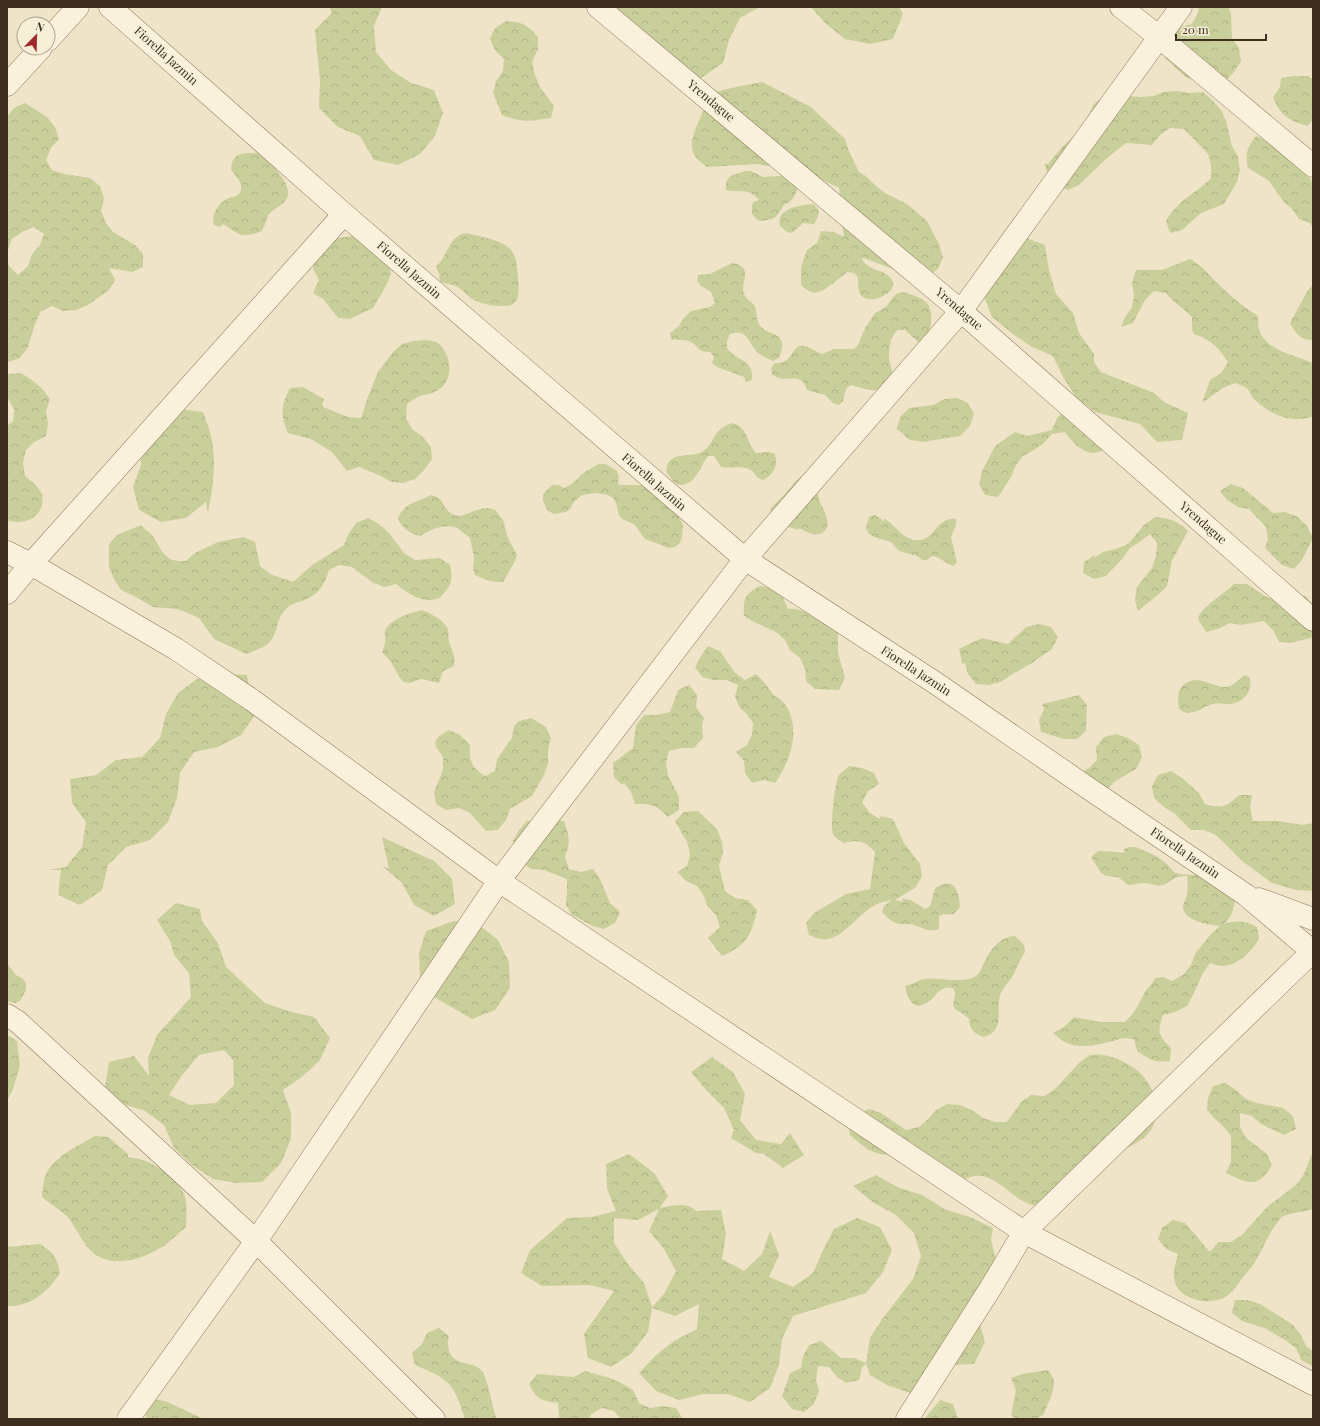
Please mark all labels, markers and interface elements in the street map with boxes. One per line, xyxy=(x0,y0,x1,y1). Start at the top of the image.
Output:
north arrow xyxy=(16,16,56,56)
scale bar xyxy=(1176,16,1266,42)
text: N xyxy=(34,18,47,35)
text: 20 m xyxy=(1182,21,1209,37)
street label: Fiorella Jazmin xyxy=(131,22,202,88)
street label: Yrendague xyxy=(684,75,739,125)
street label: Fiorella Jazmin xyxy=(374,237,445,302)
street label: Yrendague xyxy=(932,283,987,333)
street label: Fiorella Jazmin xyxy=(619,449,690,514)
street label: Yrendague xyxy=(1176,497,1231,547)
street label: Fiorella Jazmin xyxy=(878,642,955,699)
street label: Fiorella Jazmin xyxy=(1148,823,1223,881)

